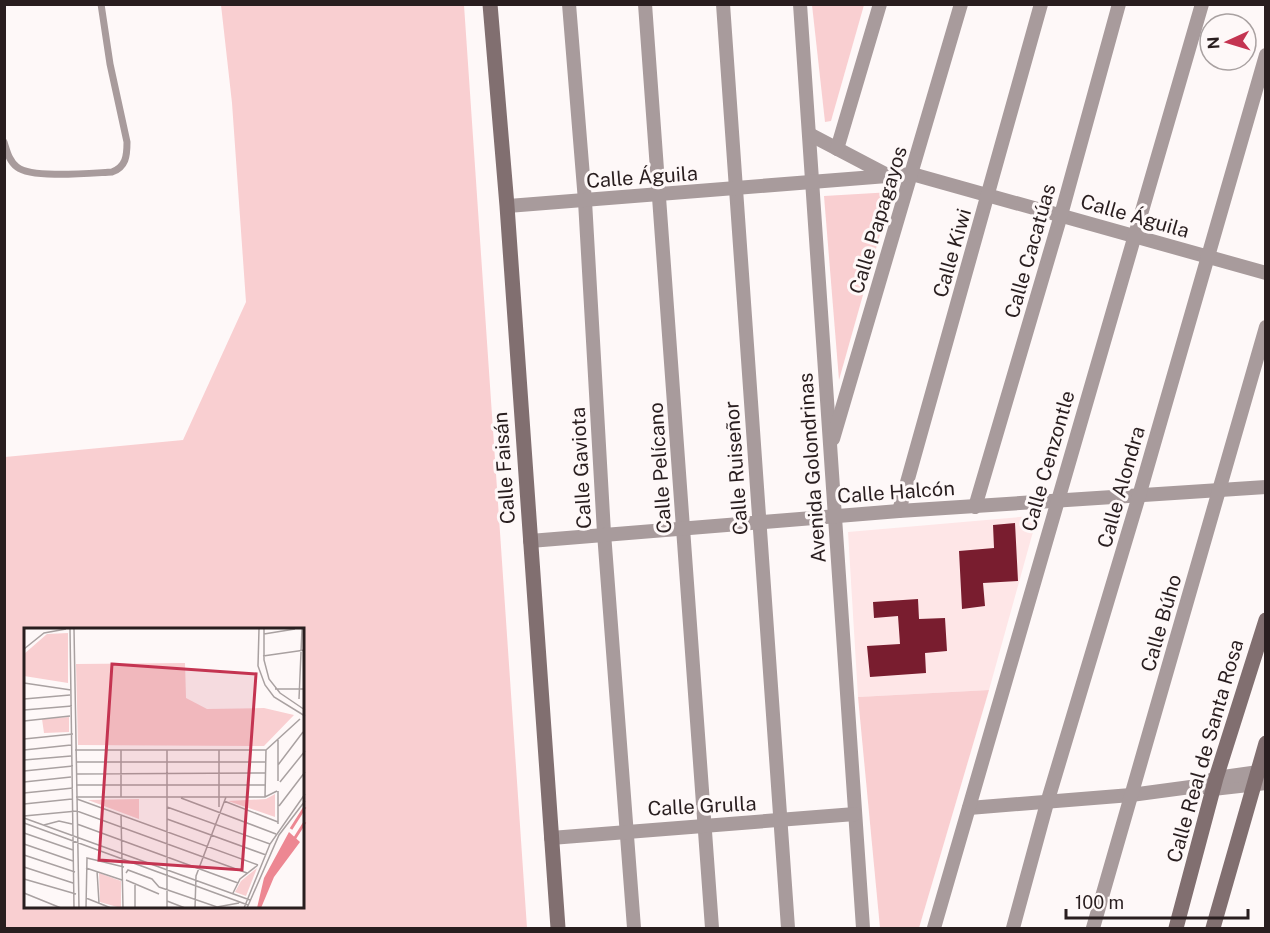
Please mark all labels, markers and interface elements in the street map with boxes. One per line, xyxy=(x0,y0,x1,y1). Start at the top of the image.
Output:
north arrow xyxy=(1198,12,1258,72)
text: N xyxy=(1204,36,1223,50)
street label: Calle Papagayos xyxy=(844,143,912,297)
street label: Calle Águila xyxy=(585,160,699,193)
street label: Calle Cacatúas xyxy=(999,181,1061,321)
street label: Calle Águila xyxy=(1078,188,1192,243)
street label: Calle Kiwi xyxy=(928,206,976,300)
street label: Avenida Golondrinas xyxy=(793,372,831,564)
street label: Calle Cenzontle xyxy=(1016,388,1080,534)
street label: Calle Ruiseñor xyxy=(719,400,753,536)
street label: Calle Pelícano xyxy=(643,402,677,534)
street label: Calle Gaviota xyxy=(566,406,596,530)
street label: Calle Faisán xyxy=(488,411,520,525)
street label: Calle Alondra xyxy=(1092,423,1150,551)
street label: Calle Halcón xyxy=(837,476,955,508)
street label: Calle Búho xyxy=(1136,572,1186,674)
inset map xyxy=(24,628,304,909)
street label: Calle Real de Santa Rosa xyxy=(1162,637,1248,865)
street label: Calle Grulla xyxy=(647,791,757,821)
scale bar xyxy=(1066,882,1248,920)
text: 100 m xyxy=(1075,892,1124,913)

